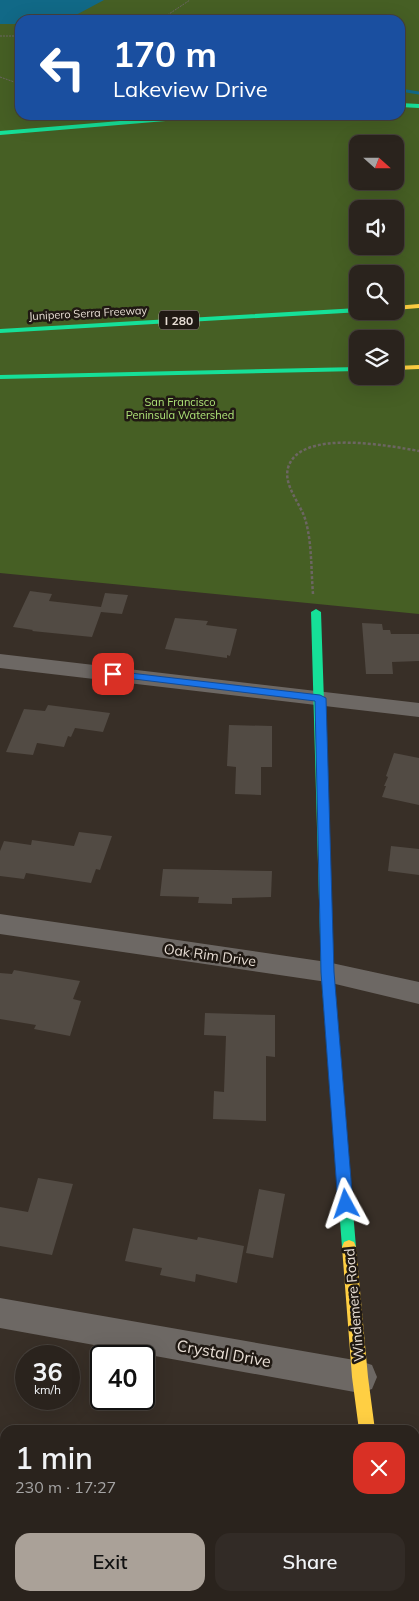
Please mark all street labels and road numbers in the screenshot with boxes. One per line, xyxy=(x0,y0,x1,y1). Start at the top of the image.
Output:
street label: Junipero Serra Freeway xyxy=(28,303,148,323)
road number: I 280 xyxy=(159,310,199,330)
street label: Oak Rim Drive xyxy=(163,940,257,970)
street label: Windemere Road xyxy=(340,1248,368,1362)
street label: Crystal Drive xyxy=(175,1335,273,1371)

